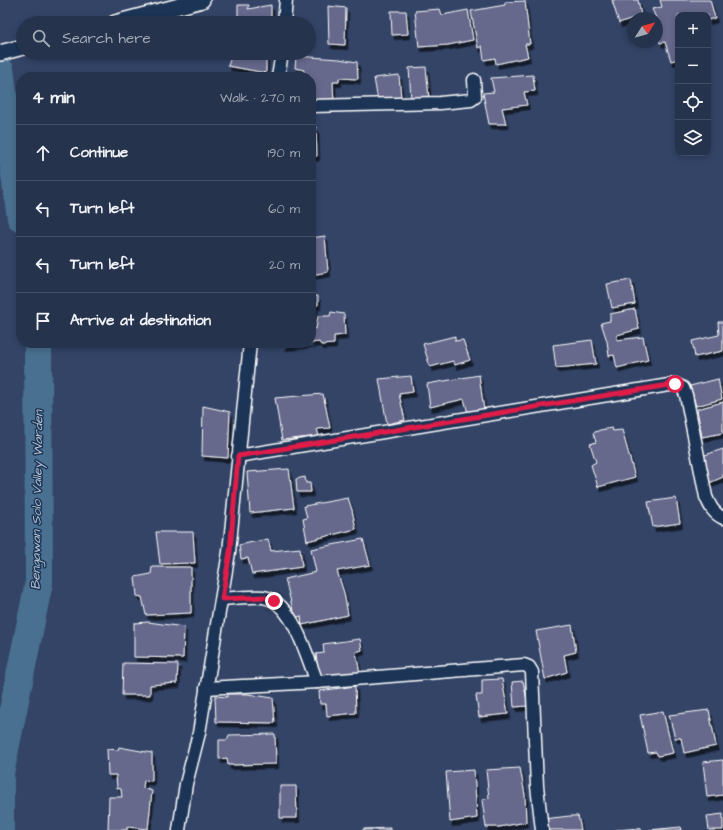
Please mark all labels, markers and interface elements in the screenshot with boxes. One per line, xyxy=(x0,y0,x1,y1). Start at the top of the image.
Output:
north arrow xyxy=(627,12,663,48)
map controls xyxy=(675,12,711,156)
button: + xyxy=(675,12,711,48)
search box xyxy=(16,16,316,60)
icon: search xyxy=(30,27,52,49)
text: Search here xyxy=(62,28,151,49)
button: − xyxy=(675,48,711,84)
button: locate xyxy=(675,84,711,120)
text: 4 min xyxy=(32,86,75,110)
text: Walk · 270 m xyxy=(220,89,300,107)
button: layers xyxy=(675,120,711,156)
icon: ahead xyxy=(32,142,54,164)
text: Continue xyxy=(70,142,128,163)
text: 190 m xyxy=(267,144,300,162)
icon: left xyxy=(32,198,54,220)
text: Turn left xyxy=(70,198,134,219)
text: 60 m xyxy=(268,200,300,218)
icon: left xyxy=(32,254,54,276)
text: Turn left xyxy=(70,254,134,275)
text: 20 m xyxy=(269,256,300,274)
icon: arrive xyxy=(32,310,54,332)
text: Arrive at destination xyxy=(70,310,211,331)
route start xyxy=(666,375,684,393)
water label: Bengawan Solo Valley Warden xyxy=(26,409,49,590)
route end xyxy=(265,592,283,610)

